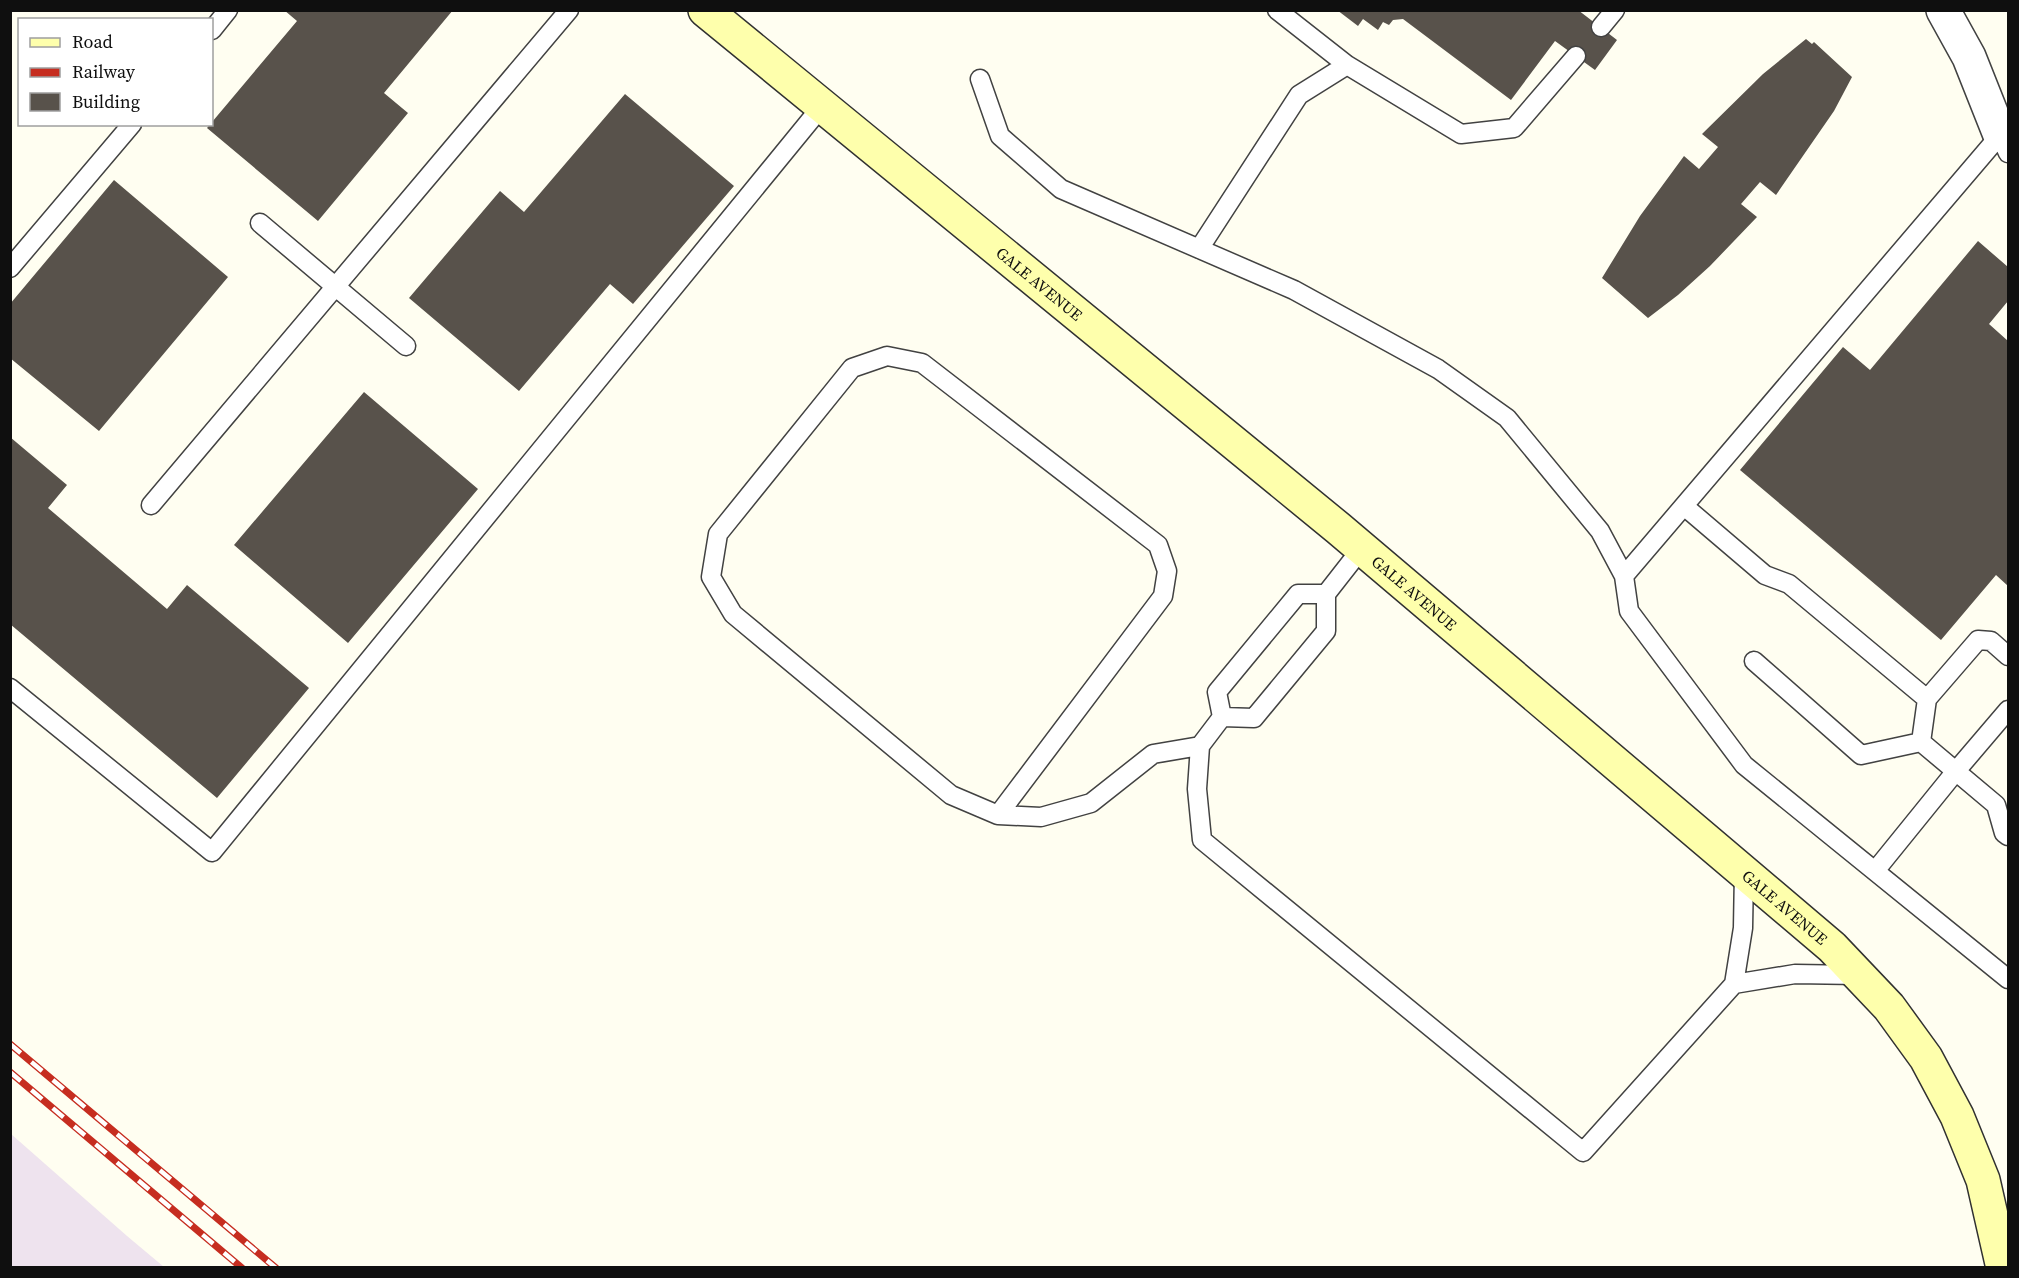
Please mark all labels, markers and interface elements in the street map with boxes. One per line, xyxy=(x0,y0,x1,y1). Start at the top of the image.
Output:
legend xyxy=(18,18,213,126)
text: Road xyxy=(72,29,113,54)
text: Railway xyxy=(72,59,136,84)
text: Building xyxy=(72,89,140,114)
street label: GALE AVENUE xyxy=(991,242,1087,326)
street label: GALE AVENUE xyxy=(1367,550,1462,635)
street label: GALE AVENUE xyxy=(1738,865,1833,950)

